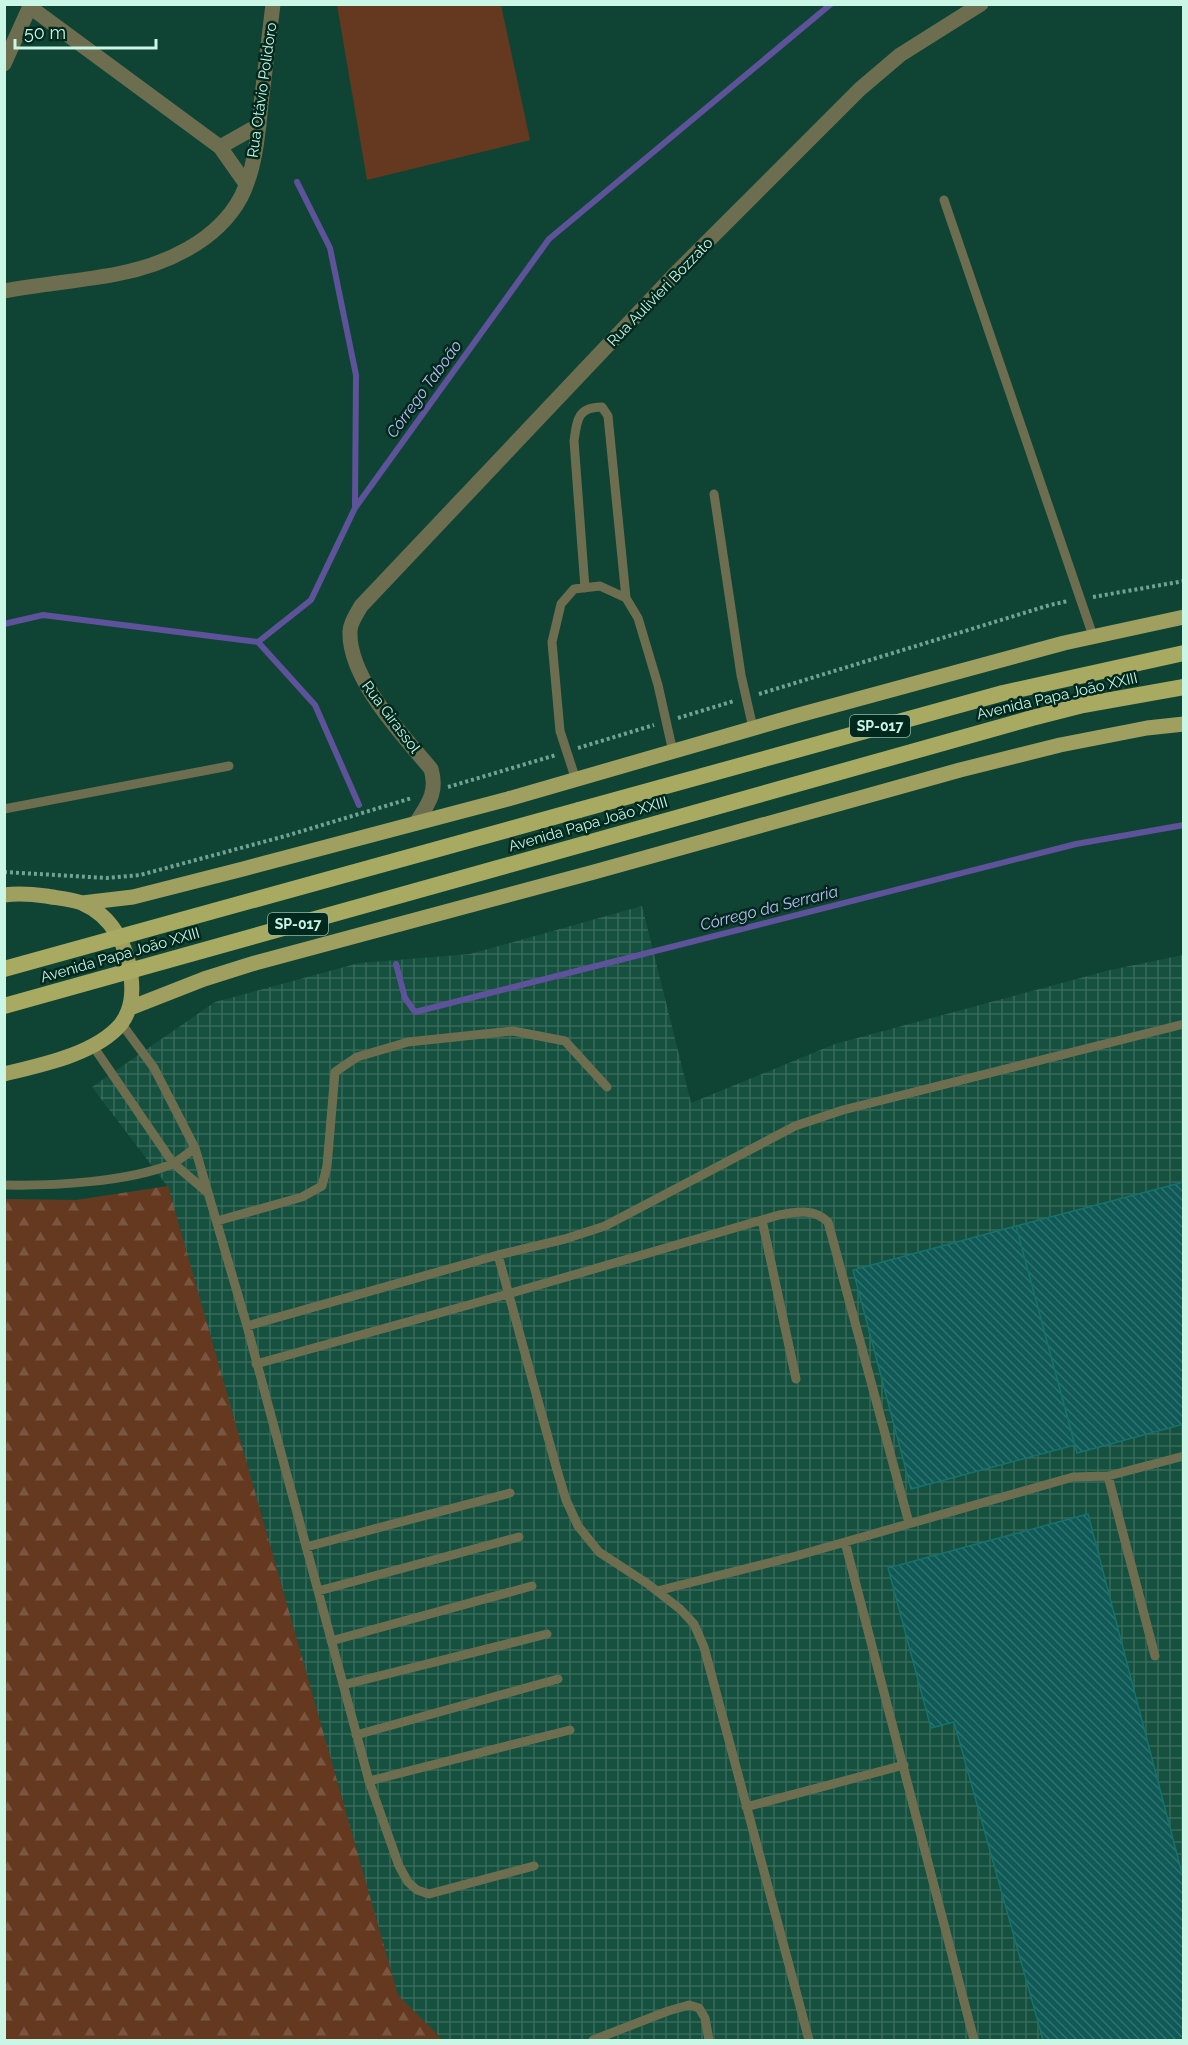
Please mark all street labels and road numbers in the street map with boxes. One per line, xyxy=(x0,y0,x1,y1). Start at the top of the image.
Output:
street label: Rua Otávio Polidoro xyxy=(244,21,280,159)
street label: Rua Aulivieri Bozzato xyxy=(603,234,717,350)
street label: Avenida Papa João XXIII xyxy=(975,669,1139,723)
street label: Rua Girassol xyxy=(358,677,424,757)
road number: SP-017 xyxy=(850,715,910,737)
street label: Avenida Papa João XXIII xyxy=(506,793,670,855)
road number: SP-017 xyxy=(268,913,328,935)
street label: Avenida Papa João XXIII xyxy=(38,924,202,986)

